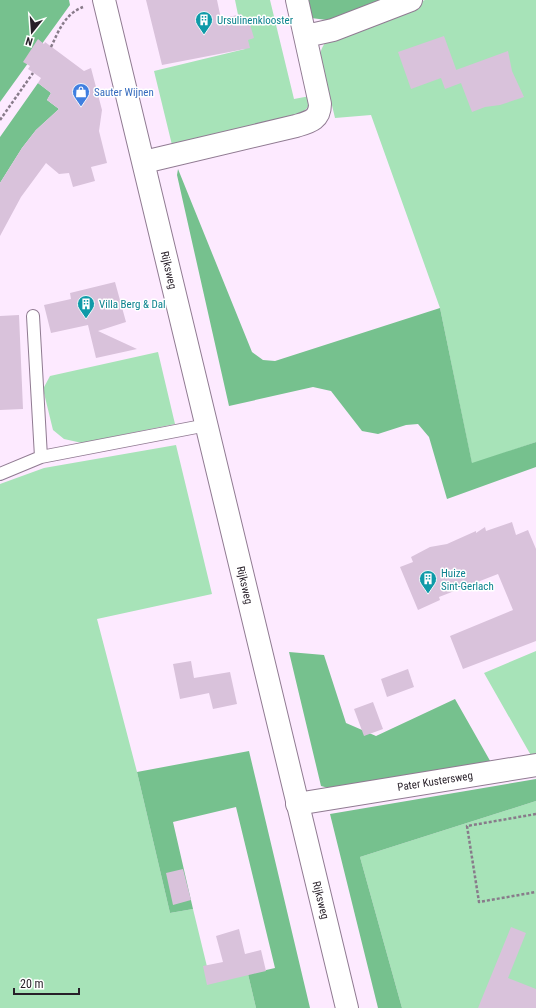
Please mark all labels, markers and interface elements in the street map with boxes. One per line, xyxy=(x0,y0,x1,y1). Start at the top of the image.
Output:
building icon: Ursulinenklooster xyxy=(194,10,214,35)
north arrow xyxy=(12,12,52,52)
place label: Ursulinenklooster xyxy=(217,14,294,27)
text: N xyxy=(24,34,34,48)
shop icon: Sauter Wijnen xyxy=(71,82,91,107)
place label: Sauter Wijnen xyxy=(94,86,154,99)
street label: Rijksweg xyxy=(158,250,179,290)
building icon: Villa Berg & Dal xyxy=(76,294,96,319)
place label: Villa Berg & Dal xyxy=(99,298,165,311)
street label: Rijksweg xyxy=(234,565,255,605)
place label: Huize Sint-Gerlach xyxy=(441,567,494,593)
building icon: Huize Sint-Gerlach xyxy=(418,569,438,594)
street label: Pater Kustersweg xyxy=(396,769,474,794)
street label: Rijksweg xyxy=(310,880,331,920)
scale bar xyxy=(14,970,79,996)
text: 20 m xyxy=(20,977,44,991)

